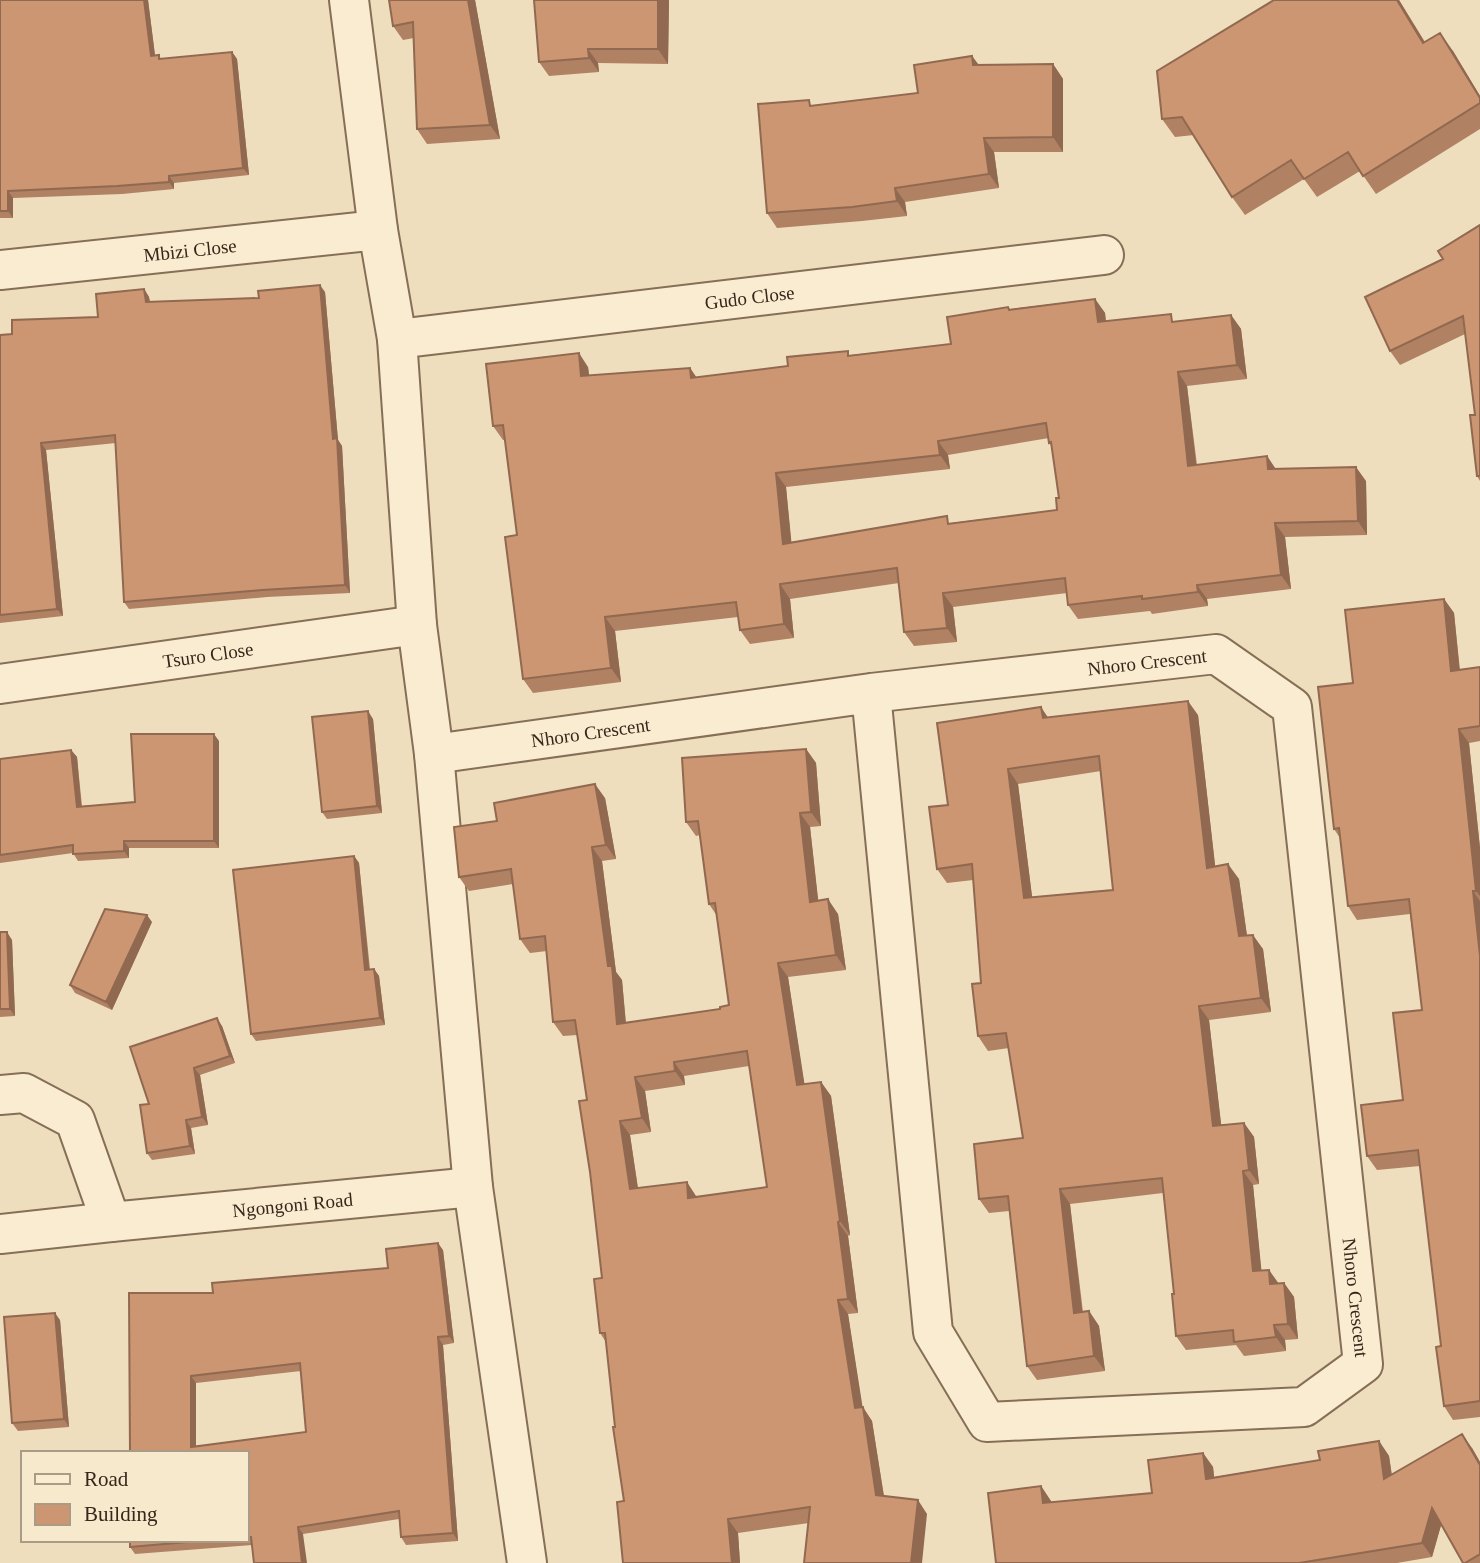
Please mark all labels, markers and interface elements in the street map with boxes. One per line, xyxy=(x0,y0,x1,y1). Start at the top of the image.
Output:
street label: Mbizi Close xyxy=(142,235,238,265)
street label: Gudo Close xyxy=(703,281,796,313)
street label: Tsuro Close xyxy=(161,638,254,671)
street label: Nhoro Crescent xyxy=(1086,645,1208,679)
street label: Nhoro Crescent xyxy=(530,713,652,751)
street label: Ngongoni Road xyxy=(231,1188,354,1221)
street label: Nhoro Crescent xyxy=(1339,1237,1373,1359)
legend xyxy=(21,1451,248,1542)
text: Road xyxy=(84,1467,129,1491)
text: Building xyxy=(84,1502,158,1526)

